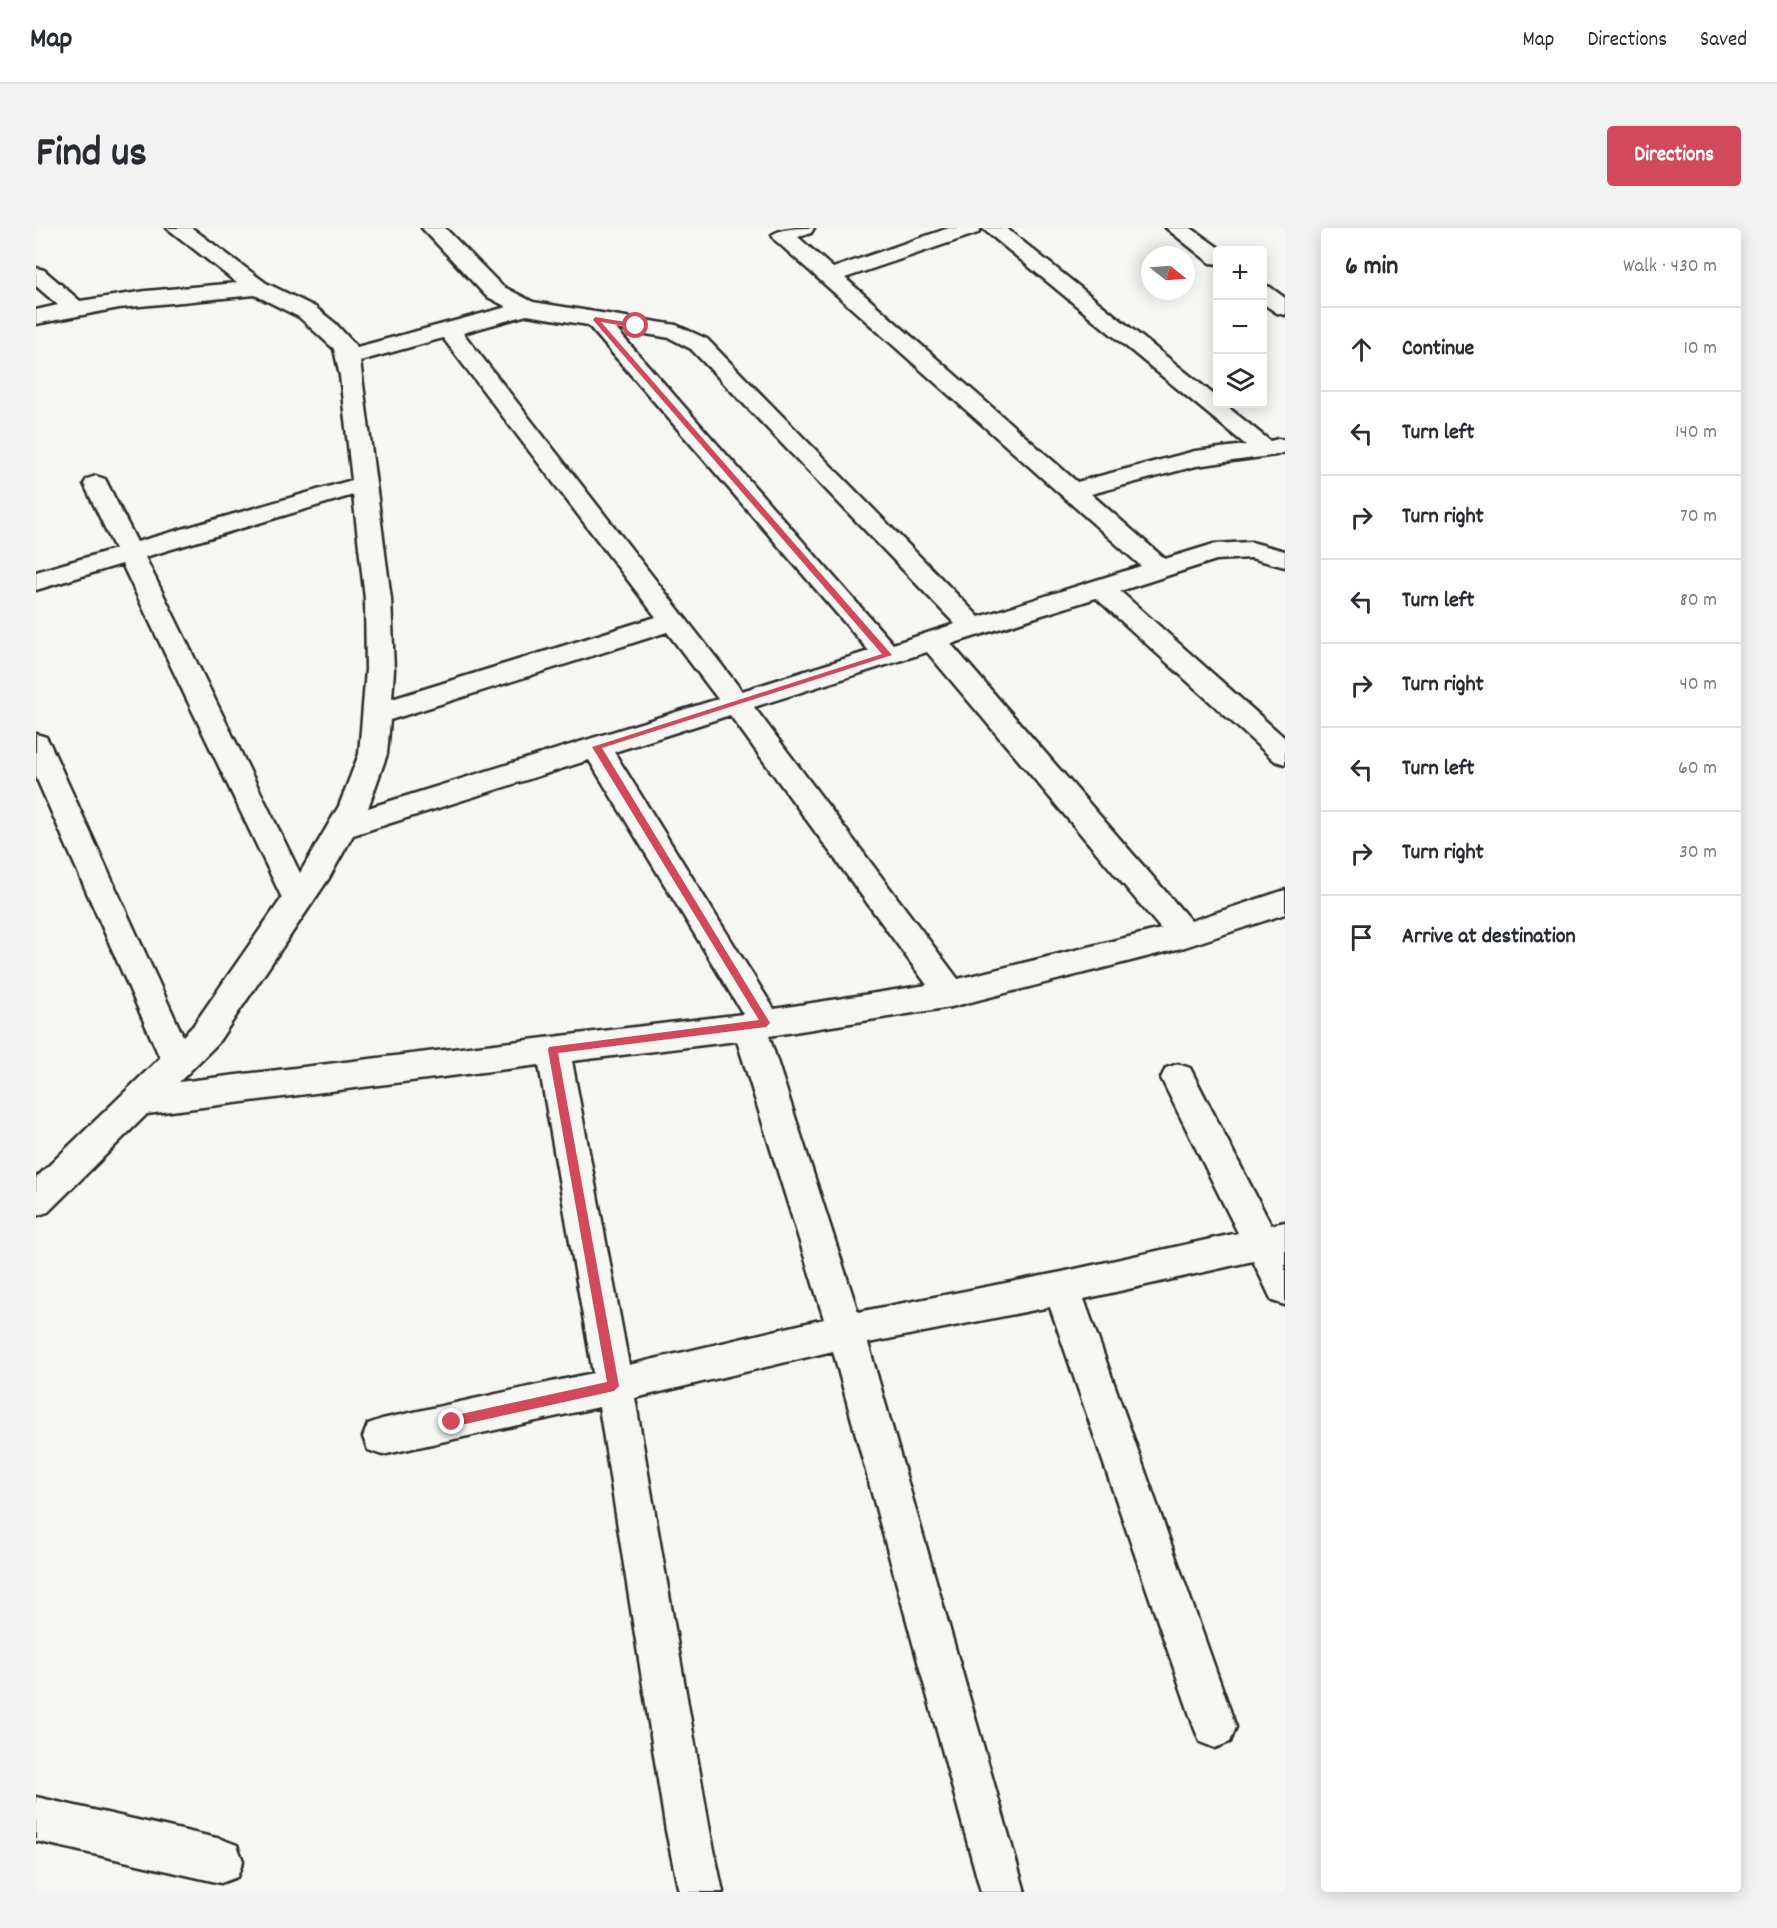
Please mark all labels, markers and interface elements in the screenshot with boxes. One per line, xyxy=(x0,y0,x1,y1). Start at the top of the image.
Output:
text: Map xyxy=(30,21,72,61)
text: Map xyxy=(1523,26,1554,56)
text: Directions xyxy=(1587,26,1667,56)
text: Saved xyxy=(1700,26,1747,56)
text: Find us xyxy=(36,126,147,186)
button: Directions xyxy=(1607,126,1741,186)
north arrow xyxy=(1141,246,1195,300)
map controls xyxy=(1213,246,1267,408)
button: + xyxy=(1213,246,1267,300)
text: 6 min xyxy=(1345,249,1398,286)
text: Walk · 430 m xyxy=(1623,253,1717,281)
button: − xyxy=(1213,300,1267,354)
route start xyxy=(622,312,648,338)
icon: ahead xyxy=(1345,333,1378,366)
text: Continue xyxy=(1402,334,1474,365)
text: 10 m xyxy=(1683,335,1717,363)
button: layers xyxy=(1213,354,1267,408)
icon: left xyxy=(1345,417,1378,450)
text: Turn left xyxy=(1402,418,1474,449)
text: 140 m xyxy=(1675,419,1717,447)
icon: right xyxy=(1345,501,1378,534)
text: Turn right xyxy=(1402,502,1484,533)
text: 70 m xyxy=(1680,503,1717,531)
icon: left xyxy=(1345,585,1378,618)
text: Turn left xyxy=(1402,586,1474,617)
text: 80 m xyxy=(1680,587,1717,615)
icon: right xyxy=(1345,669,1378,702)
text: Turn right xyxy=(1402,670,1484,701)
text: 40 m xyxy=(1679,671,1717,699)
icon: left xyxy=(1345,753,1378,786)
text: Turn left xyxy=(1402,754,1474,785)
text: 60 m xyxy=(1678,755,1717,783)
icon: right xyxy=(1345,837,1378,870)
text: Turn right xyxy=(1402,838,1484,869)
text: 30 m xyxy=(1679,839,1717,867)
icon: arrive xyxy=(1345,921,1378,954)
text: Arrive at destination xyxy=(1402,922,1576,953)
route end xyxy=(438,1408,464,1434)

